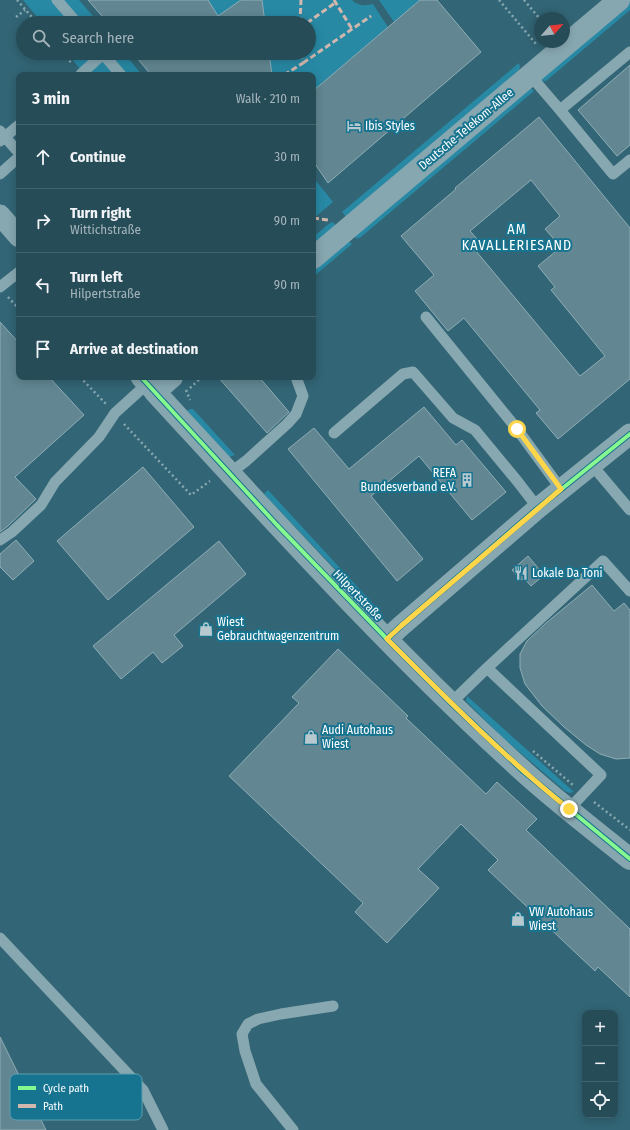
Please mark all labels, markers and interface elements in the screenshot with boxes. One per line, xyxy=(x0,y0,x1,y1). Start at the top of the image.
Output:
north arrow xyxy=(534,12,570,48)
search box xyxy=(16,16,316,60)
icon: search xyxy=(30,27,52,49)
text: Search here xyxy=(62,29,134,47)
street label: Deutsche-Telekom-Allee xyxy=(416,85,516,173)
text: 3 min xyxy=(32,88,70,109)
text: Walk · 210 m xyxy=(236,91,300,106)
hotel icon: Ibis Styles xyxy=(346,118,362,134)
place label: Ibis Styles xyxy=(365,119,415,133)
icon: ahead xyxy=(32,146,54,168)
text: Continue xyxy=(70,148,126,166)
text: 30 m xyxy=(274,149,300,164)
text: Turn right xyxy=(70,204,131,222)
icon: right xyxy=(32,210,54,232)
text: 90 m xyxy=(274,213,300,228)
district label: AM KAVALLERIESAND xyxy=(462,221,572,254)
text: Wittichstraße xyxy=(70,222,141,237)
text: Turn left xyxy=(70,268,123,286)
icon: left xyxy=(32,274,54,296)
text: 90 m xyxy=(274,277,300,292)
text: Hilpertstraße xyxy=(70,286,140,301)
icon: arrive xyxy=(32,338,54,360)
text: Arrive at destination xyxy=(70,340,198,358)
route start xyxy=(508,420,526,438)
place label: REFA Bundesverband e.V. xyxy=(361,466,457,494)
building icon: REFA Bundesverband e.V. xyxy=(459,472,475,488)
restaurant icon: Lokale Da Toni xyxy=(513,565,529,581)
place label: Lokale Da Toni xyxy=(532,566,603,580)
street label: Hilpertstraße xyxy=(330,567,386,623)
place label: Wiest Gebrauchtwagenzentrum xyxy=(217,615,339,643)
shop icon: Wiest Gebrauchtwagenzentrum xyxy=(198,621,214,637)
place label: Audi Autohaus Wiest xyxy=(322,723,393,751)
shop icon: Audi Autohaus Wiest xyxy=(303,729,319,745)
route end xyxy=(560,800,578,818)
place label: VW Autohaus Wiest xyxy=(529,905,593,933)
shop icon: VW Autohaus Wiest xyxy=(510,911,526,927)
map controls xyxy=(582,1010,618,1118)
button: + xyxy=(582,1010,618,1046)
button: − xyxy=(582,1046,618,1082)
legend xyxy=(10,1074,142,1120)
text: Cycle path xyxy=(43,1082,89,1095)
button: locate xyxy=(582,1082,618,1118)
text: Path xyxy=(43,1100,63,1113)

